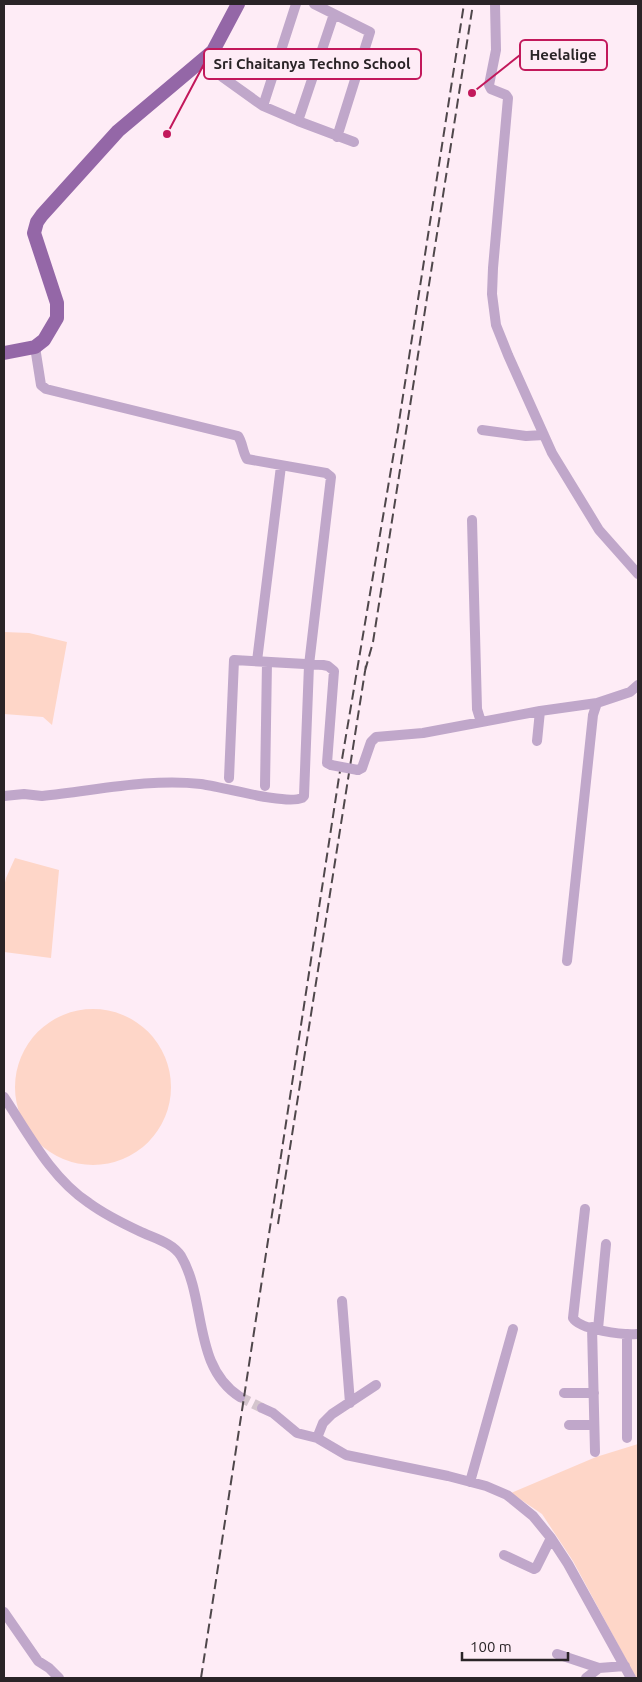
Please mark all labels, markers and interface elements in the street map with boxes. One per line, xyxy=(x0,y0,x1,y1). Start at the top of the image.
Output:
callout: Heelalige xyxy=(520,40,607,70)
text: Heelalige xyxy=(529,46,597,63)
callout: Sri Chaitanya Techno School xyxy=(204,49,421,79)
text: Sri Chaitanya Techno School xyxy=(214,55,411,72)
scale bar xyxy=(462,1630,568,1662)
text: 100 m xyxy=(470,1638,512,1655)

